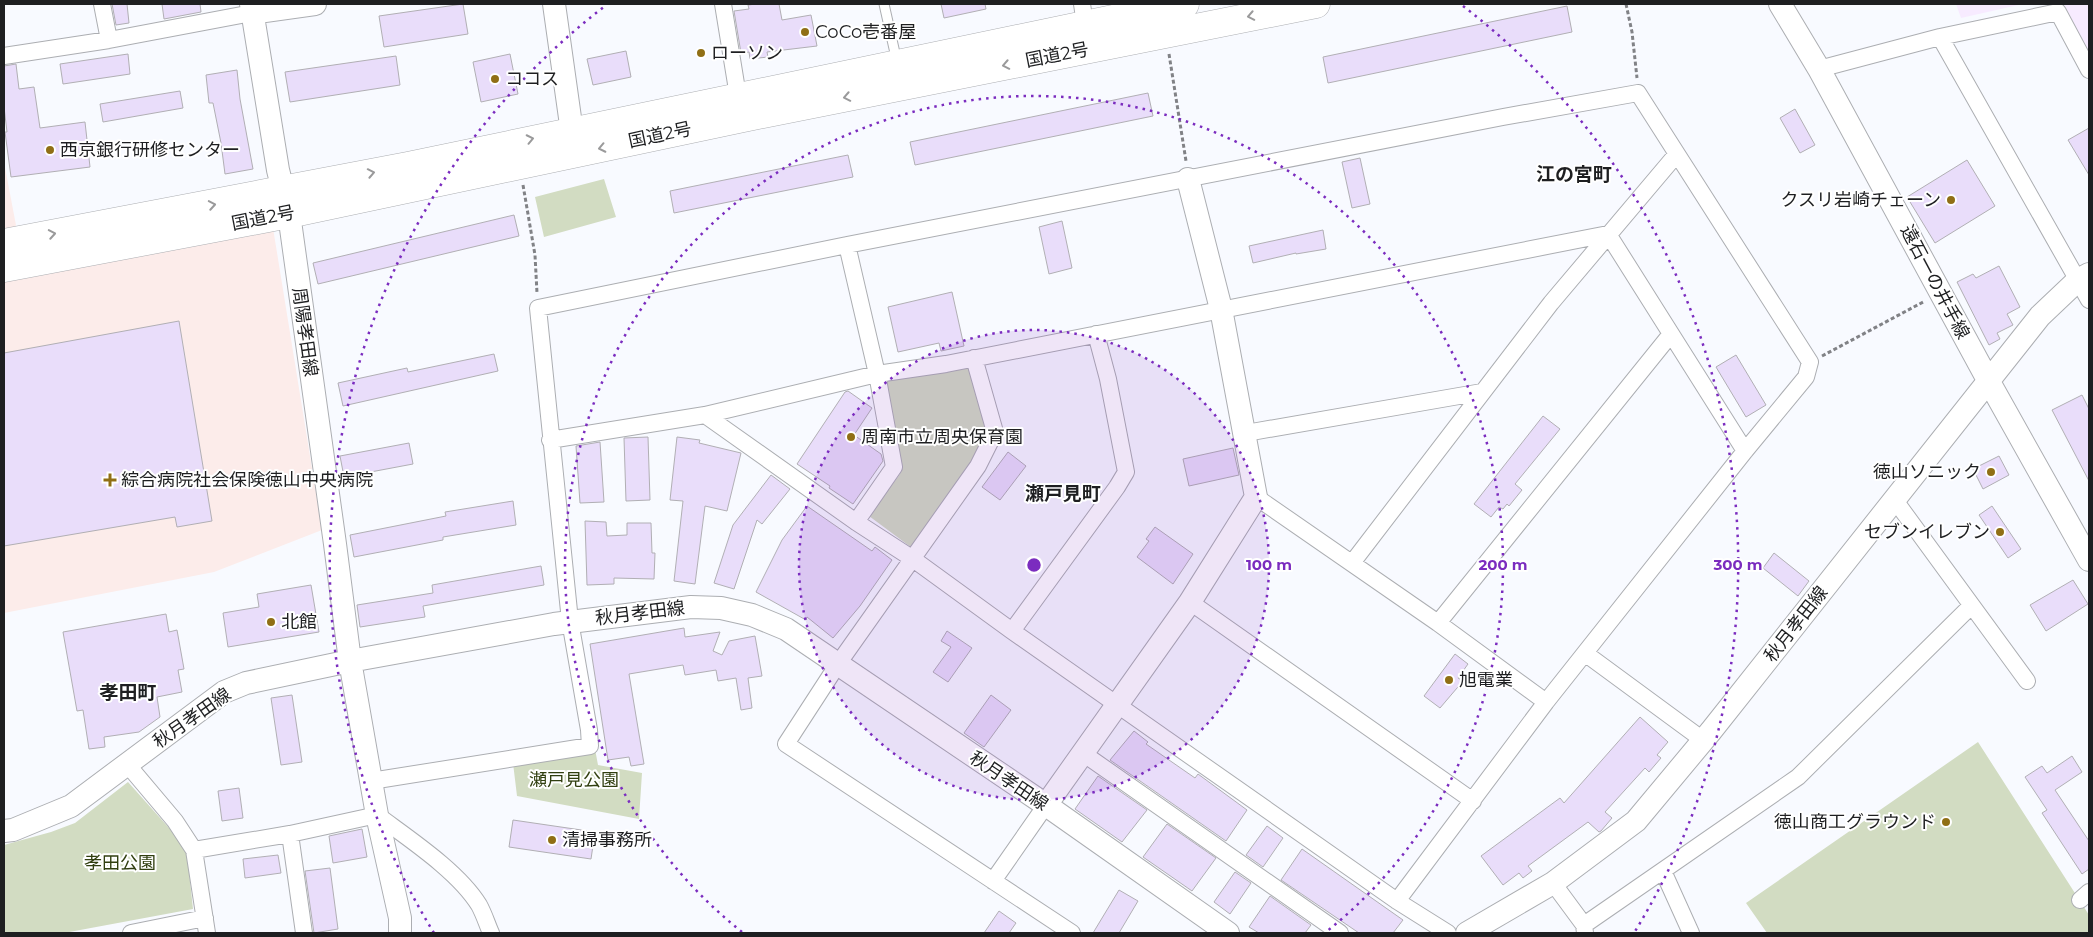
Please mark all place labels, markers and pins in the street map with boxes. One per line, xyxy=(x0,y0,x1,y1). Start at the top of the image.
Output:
place label: CoCo壱番屋 xyxy=(815,21,916,43)
marker: CoCo壱番屋 xyxy=(799,26,811,38)
place label: ローソン xyxy=(711,42,783,64)
marker: ローソン xyxy=(695,47,707,59)
place label: ココス xyxy=(505,68,559,90)
marker: ココス xyxy=(489,73,501,85)
place label: 西京銀行研修センター xyxy=(60,139,240,161)
marker: 西京銀行研修センター xyxy=(44,144,56,156)
place label: クスリ岩崎チェーン xyxy=(1780,189,1941,211)
marker: クスリ岩崎チェーン xyxy=(1945,194,1957,206)
place label: 周南市立周央保育園 xyxy=(861,426,1023,448)
marker: 周南市立周央保育園 xyxy=(845,431,857,443)
place label: 徳山ソニック xyxy=(1873,461,1981,483)
marker: 徳山ソニック xyxy=(1985,466,1997,478)
place label: 綜合病院社会保険徳山中央病院 xyxy=(121,469,373,491)
marker: 綜合病院社会保険徳山中央病院 xyxy=(103,473,117,487)
place label: セブンイレブン xyxy=(1864,521,1990,543)
marker: セブンイレブン xyxy=(1994,526,2006,538)
centre of rings xyxy=(1025,556,1043,574)
place label: 北館 xyxy=(281,611,317,633)
marker: 北館 xyxy=(265,616,277,628)
place label: 旭電業 xyxy=(1459,669,1513,691)
marker: 旭電業 xyxy=(1443,674,1455,686)
place label: 徳山商工グラウンド xyxy=(1774,811,1936,833)
marker: 徳山商工グラウンド xyxy=(1940,816,1952,828)
place label: 清掃事務所 xyxy=(562,829,652,851)
marker: 清掃事務所 xyxy=(546,834,558,846)

